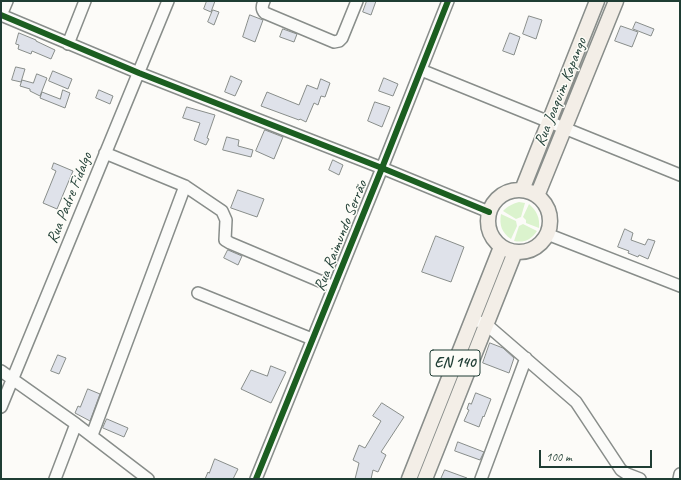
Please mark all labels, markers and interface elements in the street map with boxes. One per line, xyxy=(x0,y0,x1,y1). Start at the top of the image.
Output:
street label: Rua Joaquim Kapango xyxy=(531,35,591,149)
street label: Rua Padre Fidalgo xyxy=(43,150,97,246)
street label: Rua Raimundo Serrão xyxy=(310,178,372,294)
road number: EN 140 xyxy=(430,350,480,376)
scale bar xyxy=(541,442,654,468)
text: 100 m xyxy=(546,449,572,465)

